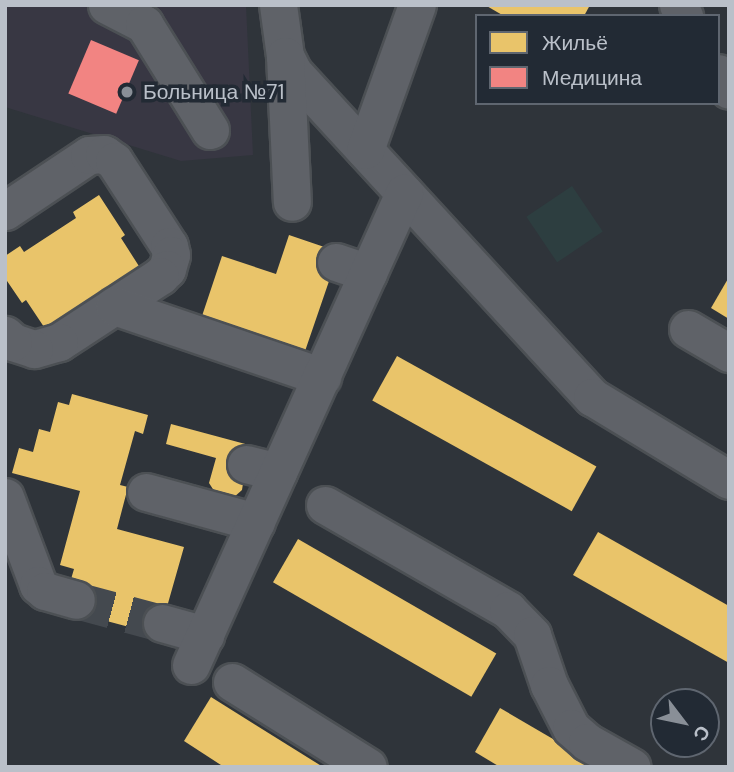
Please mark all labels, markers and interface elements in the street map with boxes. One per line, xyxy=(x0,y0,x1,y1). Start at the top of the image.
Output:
legend xyxy=(475,14,720,105)
text: Жильё xyxy=(542,29,608,57)
text: Медицина xyxy=(542,64,642,92)
place label: Больница №71 xyxy=(143,79,284,105)
marker: Больница №71 xyxy=(117,82,137,102)
north arrow xyxy=(650,688,720,758)
text: С xyxy=(687,721,716,746)

